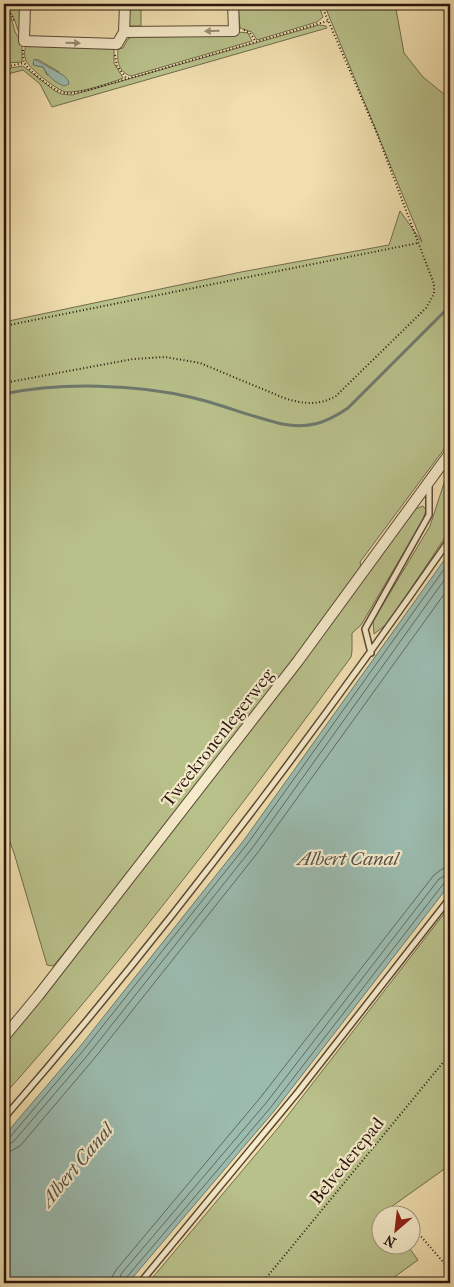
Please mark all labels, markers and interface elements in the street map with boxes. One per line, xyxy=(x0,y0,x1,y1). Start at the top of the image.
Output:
one-way arrow xyxy=(204,27,220,35)
one-way arrow xyxy=(65,39,81,47)
street label: Tweekronenlegerweg xyxy=(157,664,279,811)
water label: Albert Canal xyxy=(296,848,401,870)
street label: Belvederepad xyxy=(306,1113,389,1209)
water label: Albert Canal xyxy=(35,1118,119,1212)
north arrow xyxy=(372,1204,422,1254)
text: N xyxy=(381,1231,399,1251)

